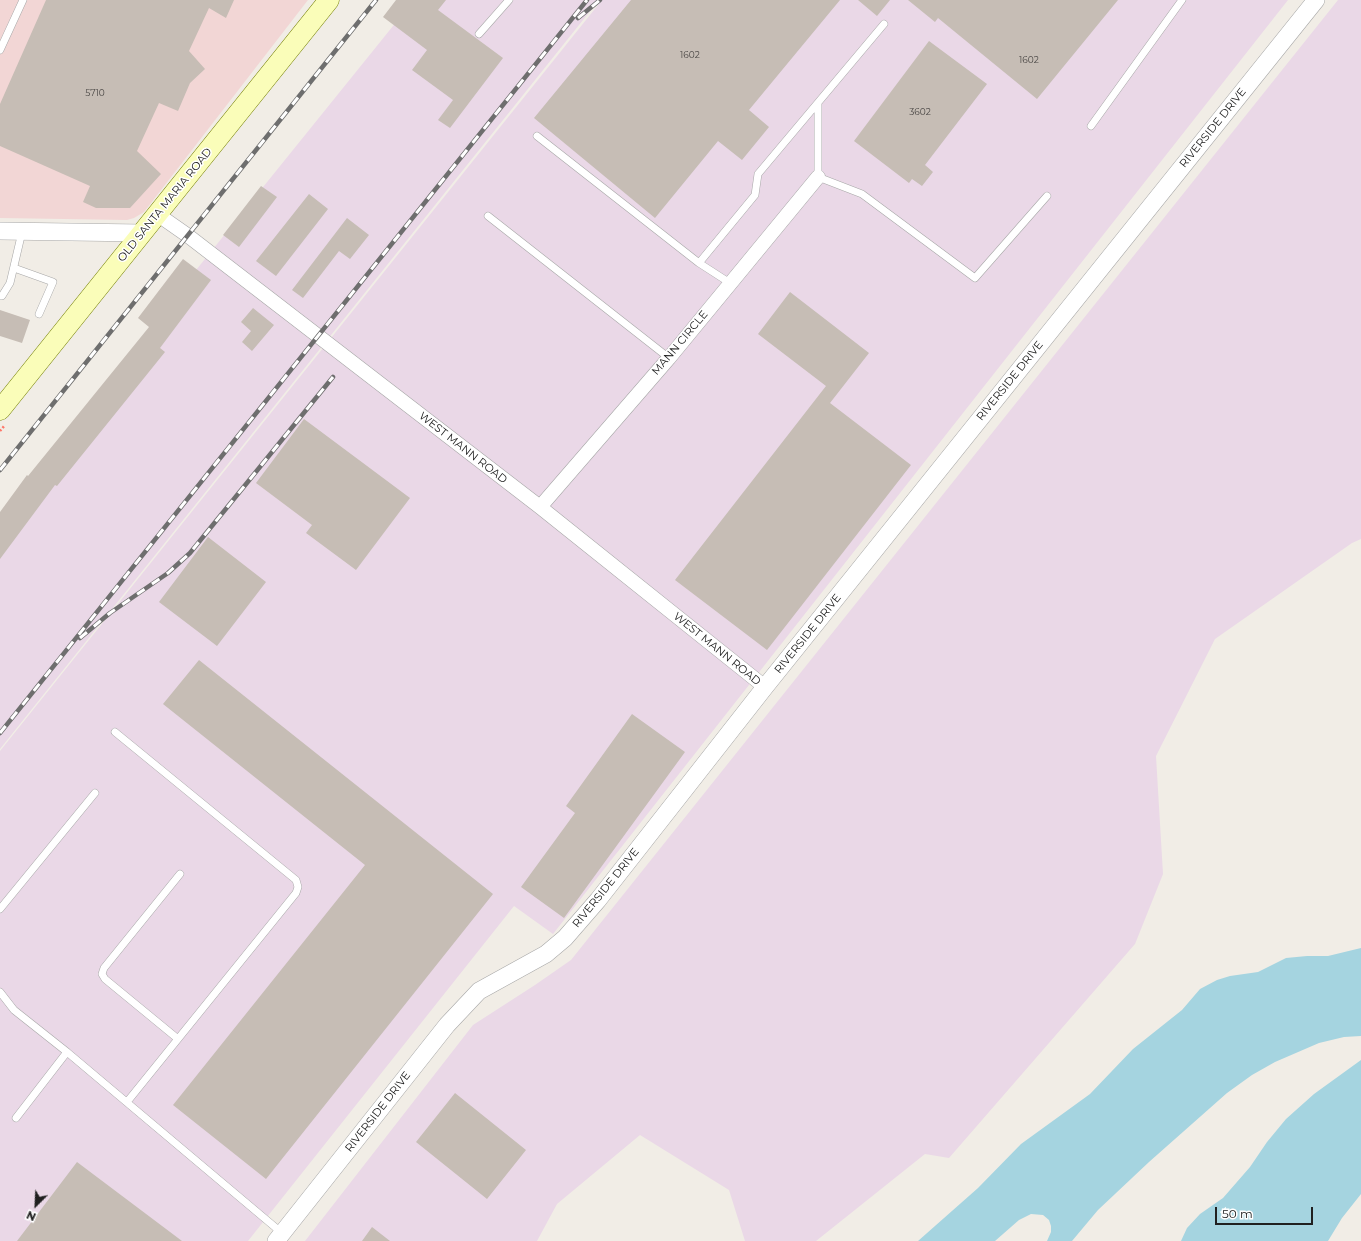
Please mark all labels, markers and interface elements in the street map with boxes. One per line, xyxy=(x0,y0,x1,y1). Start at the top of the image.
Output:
house number: 1602 xyxy=(680,50,700,60)
house number: 1602 xyxy=(1019,55,1039,65)
street label: RIVERSIDE DRIVE xyxy=(1177,86,1249,170)
house number: 5710 xyxy=(85,88,105,98)
house number: 3602 xyxy=(909,107,931,117)
street label: OLD SANTA MARIA ROAD xyxy=(115,145,215,265)
street label: MANN CIRCLE xyxy=(649,308,711,378)
street label: RIVERSIDE DRIVE xyxy=(974,339,1046,423)
street label: WEST MANN ROAD xyxy=(416,409,510,487)
street label: RIVERSIDE DRIVE xyxy=(772,592,844,676)
street label: WEST MANN ROAD xyxy=(671,610,763,688)
street label: RIVERSIDE DRIVE xyxy=(570,846,642,930)
street label: RIVERSIDE DRIVE xyxy=(343,1069,413,1155)
north arrow xyxy=(16,1185,56,1225)
scale bar xyxy=(1217,1199,1315,1225)
text: 50 m xyxy=(1222,1206,1253,1221)
text: N xyxy=(24,1208,38,1224)

